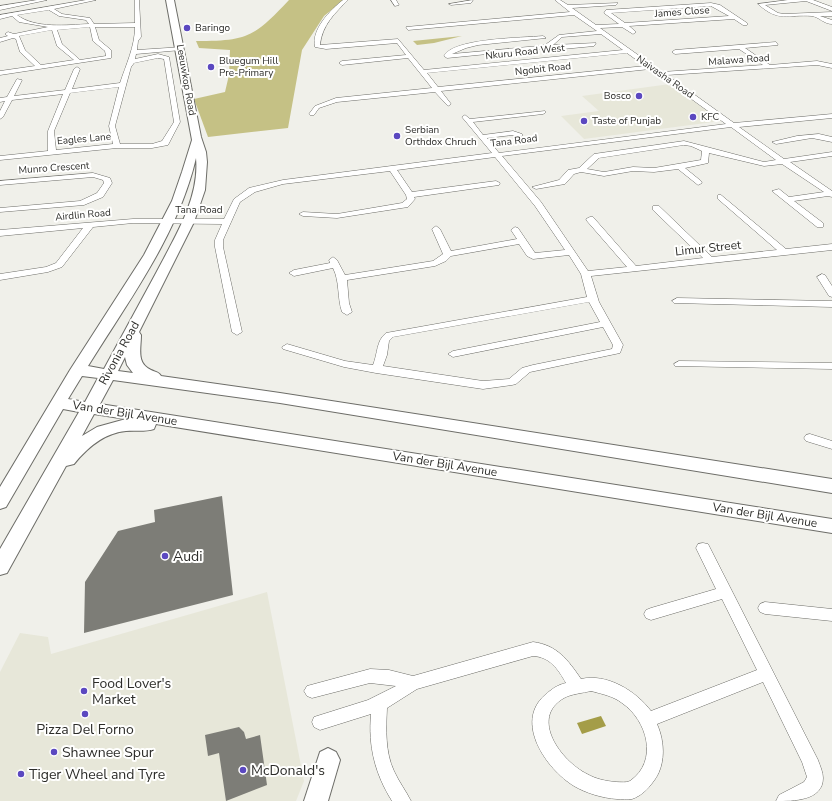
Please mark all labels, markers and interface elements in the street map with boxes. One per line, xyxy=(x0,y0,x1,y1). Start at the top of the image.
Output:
street label: James Close xyxy=(653,3,710,21)
place label: Baringo xyxy=(195,21,230,35)
marker: Baringo xyxy=(182,23,192,33)
street label: Nkuru Road West xyxy=(485,41,566,63)
street label: Leeuwkop Road xyxy=(173,43,199,117)
street label: Malawa Road xyxy=(708,51,770,69)
street label: Naivasha Road xyxy=(634,52,697,102)
place label: Bluegum Hill Pre-Primary xyxy=(219,54,278,80)
street label: Ngobit Road xyxy=(514,59,572,79)
marker: Bluegum Hill Pre-Primary xyxy=(206,62,216,72)
place label: Bosco xyxy=(604,89,631,103)
marker: Bosco xyxy=(634,91,644,101)
place label: KFC xyxy=(701,110,720,124)
marker: KFC xyxy=(688,112,698,122)
place label: Taste of Punjab xyxy=(592,114,661,128)
marker: Taste of Punjab xyxy=(579,116,589,126)
place label: Serbian Orthdox Chruch xyxy=(405,123,477,149)
street label: Eagles Lane xyxy=(56,130,112,148)
marker: Serbian Orthdox Chruch xyxy=(392,131,402,141)
street label: Tana Road xyxy=(490,131,539,151)
street label: Munro Crescent xyxy=(18,159,90,177)
street label: Tana Road xyxy=(175,203,223,217)
street label: Airdlin Road xyxy=(55,206,112,224)
street label: Limur Street xyxy=(674,236,743,259)
street label: Rivonia Road xyxy=(95,318,143,388)
street label: Van der Bijl Avenue xyxy=(71,397,179,429)
street label: Van der Bijl Avenue xyxy=(391,448,499,480)
street label: Van der Bijl Avenue xyxy=(711,499,819,531)
place label: Audi xyxy=(173,547,202,566)
marker: Audi xyxy=(160,551,170,561)
place label: Food Lover's Market xyxy=(92,674,172,709)
marker: Food Lover's Market xyxy=(79,686,89,696)
marker: Pizza Del Forno xyxy=(80,709,90,719)
place label: Pizza Del Forno xyxy=(36,720,134,739)
place label: Shawnee Spur xyxy=(62,743,154,762)
marker: Shawnee Spur xyxy=(49,747,59,757)
place label: McDonald's xyxy=(251,761,325,780)
place label: Tiger Wheel and Tyre xyxy=(29,765,165,784)
marker: McDonald's xyxy=(238,765,248,775)
marker: Tiger Wheel and Tyre xyxy=(16,769,26,779)

